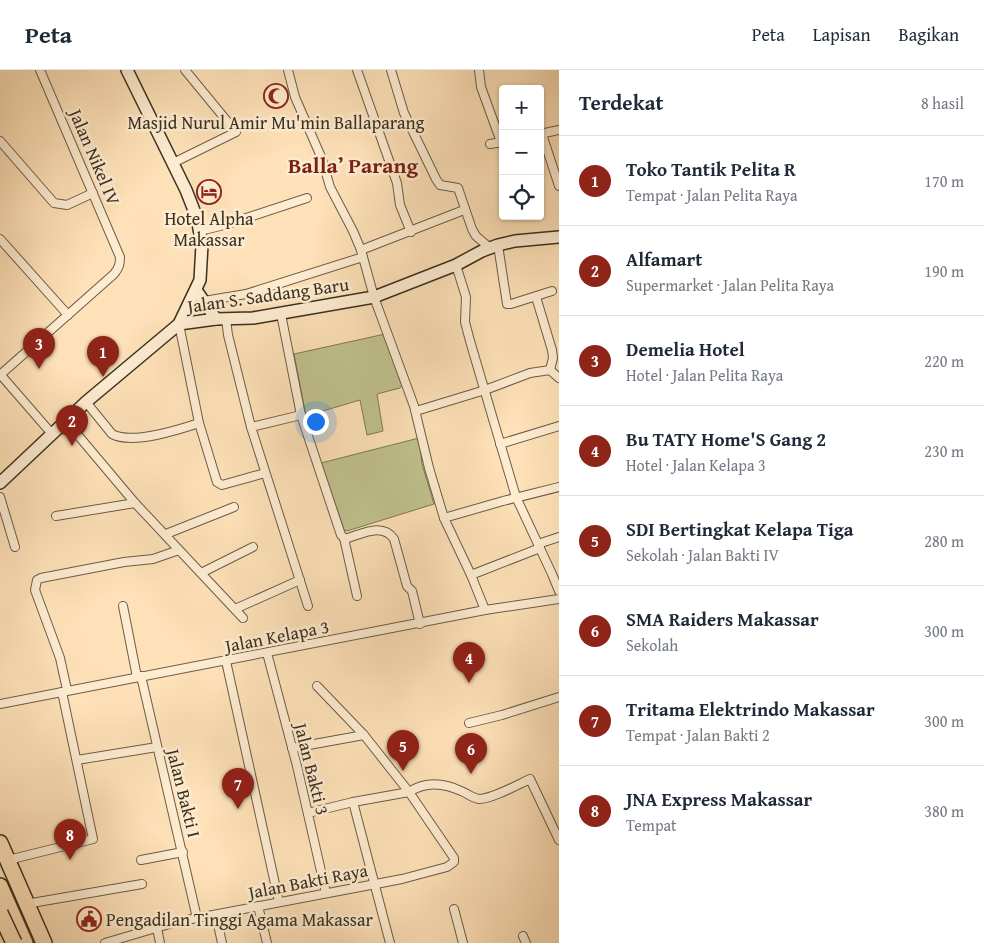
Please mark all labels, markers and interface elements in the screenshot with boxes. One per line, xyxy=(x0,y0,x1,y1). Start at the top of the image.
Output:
text: Peta xyxy=(25,17,72,52)
text: Peta xyxy=(752,21,785,48)
text: Lapisan xyxy=(813,21,871,48)
text: Bagikan xyxy=(899,21,959,48)
mosque icon: Masjid Nurul Amir Mu'min Ballaparang xyxy=(263,83,289,109)
map controls xyxy=(499,85,544,220)
button: + xyxy=(499,85,544,130)
text: Terdekat xyxy=(579,87,663,118)
text: 8 hasil xyxy=(921,91,964,115)
street label: Jalan Nikel IV xyxy=(62,103,127,210)
place label: Masjid Nurul Amir Mu'min Ballaparang xyxy=(128,109,425,136)
button: − xyxy=(499,130,544,175)
district label: Ballaʼ Parang xyxy=(288,149,418,181)
text: Toko Tantik Pelita R xyxy=(626,155,796,183)
text: 1 xyxy=(591,169,599,193)
text: 170 m xyxy=(924,169,964,193)
button: locate xyxy=(499,175,544,220)
hotel icon: Hotel Alpha Makassar xyxy=(196,179,222,205)
text: Tempat · Jalan Pelita Raya xyxy=(626,183,798,207)
place label: Hotel Alpha Makassar xyxy=(164,205,254,253)
text: Alfamart xyxy=(626,245,702,273)
text: 2 xyxy=(591,259,599,283)
text: 190 m xyxy=(924,259,964,283)
street label: Jalan S. Saddang Baru xyxy=(184,270,351,320)
text: Supermarket · Jalan Pelita Raya xyxy=(626,273,834,297)
pin: 3 xyxy=(23,328,55,369)
text: Demelia Hotel xyxy=(626,335,745,363)
pin: 1 xyxy=(87,336,119,377)
text: 3 xyxy=(591,349,599,373)
text: 220 m xyxy=(924,349,964,373)
text: Hotel · Jalan Pelita Raya xyxy=(626,363,783,387)
pin: 2 xyxy=(56,405,88,446)
your location xyxy=(303,409,329,435)
text: Bu TATY Home'S Gang 2 xyxy=(626,425,826,453)
text: 4 xyxy=(591,439,599,463)
text: 230 m xyxy=(924,439,964,463)
text: Hotel · Jalan Kelapa 3 xyxy=(626,453,766,477)
text: SDI Bertingkat Kelapa Tiga xyxy=(626,515,854,543)
text: 5 xyxy=(591,529,599,553)
text: 280 m xyxy=(924,529,964,553)
text: Sekolah · Jalan Bakti IV xyxy=(626,543,779,567)
text: SMA Raiders Makassar xyxy=(626,605,819,633)
street label: Jalan Kelapa 3 xyxy=(221,613,331,660)
text: 6 xyxy=(591,619,599,643)
text: 300 m xyxy=(924,619,964,643)
text: Sekolah xyxy=(626,633,678,657)
pin: 4 xyxy=(453,642,485,683)
text: Tritama Elektrindo Makassar xyxy=(626,695,875,723)
text: 7 xyxy=(591,709,599,733)
text: 300 m xyxy=(924,709,964,733)
street label: Jalan Bakti 3 xyxy=(287,718,336,818)
text: Tempat · Jalan Bakti 2 xyxy=(626,723,770,747)
pin: 5 xyxy=(387,730,419,771)
pin: 6 xyxy=(455,733,487,774)
street label: Jalan Bakti I xyxy=(159,744,208,840)
pin: 7 xyxy=(222,768,254,809)
text: JNA Express Makassar xyxy=(626,785,812,813)
text: 8 xyxy=(591,799,599,823)
text: 380 m xyxy=(924,799,964,823)
text: Tempat xyxy=(626,813,677,837)
pin: 8 xyxy=(54,819,86,860)
street label: Jalan Bakti Raya xyxy=(244,856,370,906)
public building icon: Pengadilan Tinggi Agama Makassar xyxy=(76,906,102,932)
place label: Pengadilan Tinggi Agama Makassar xyxy=(106,906,373,933)

